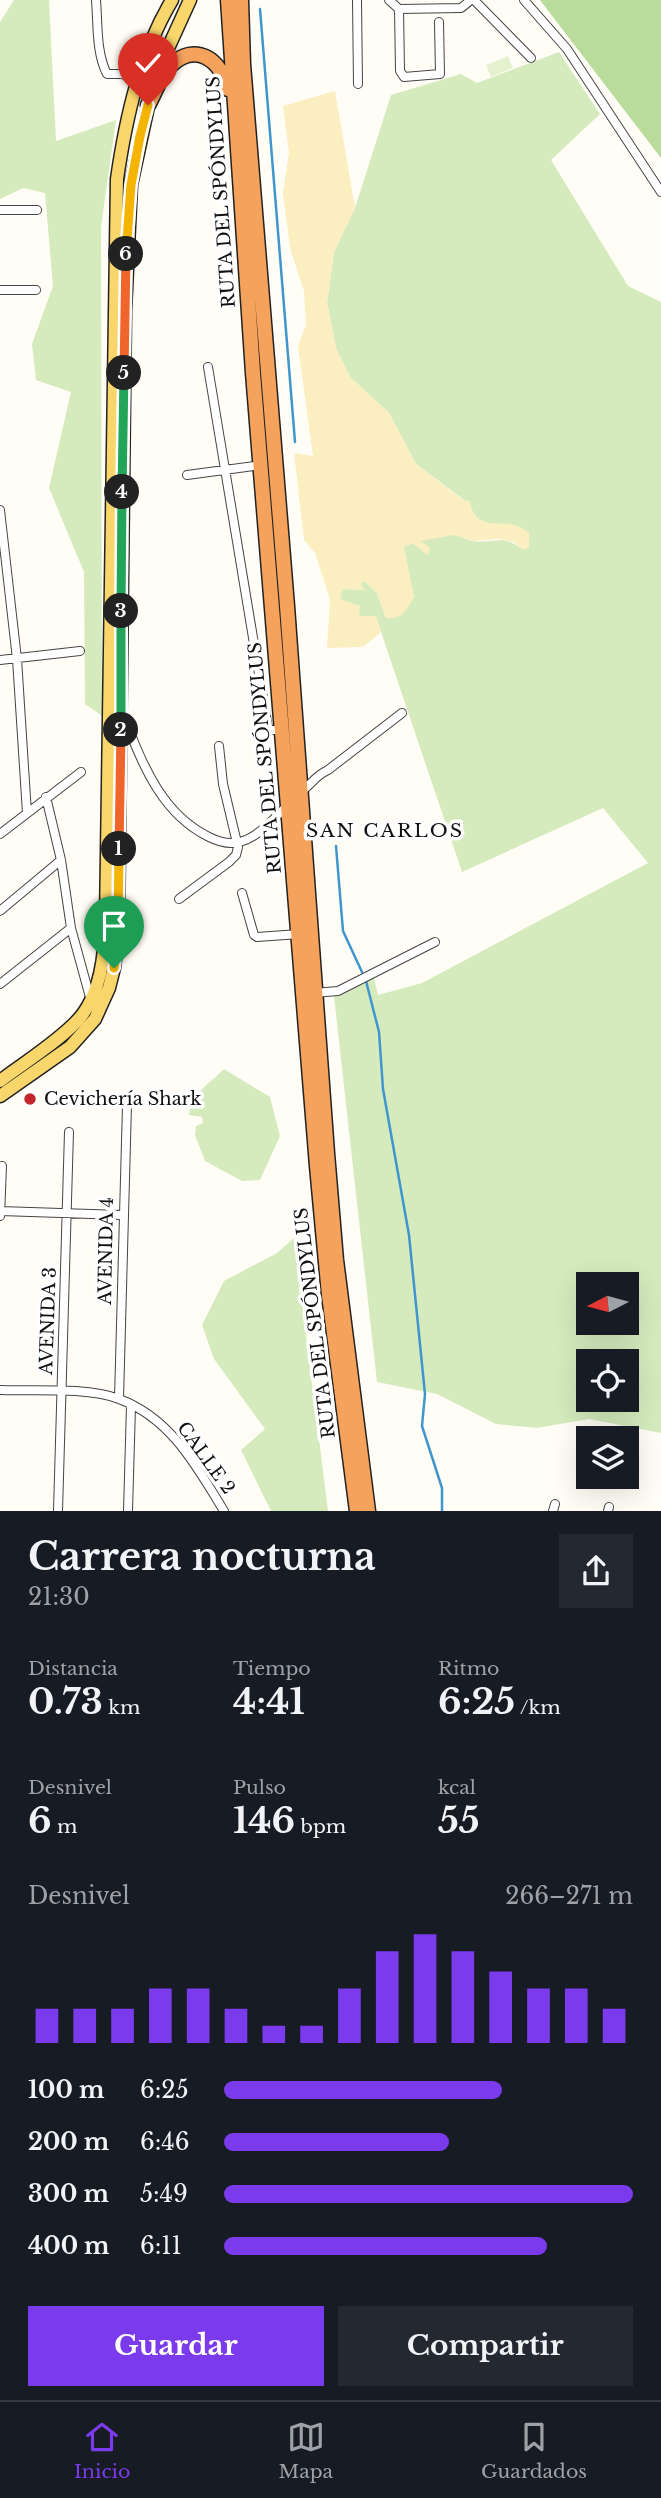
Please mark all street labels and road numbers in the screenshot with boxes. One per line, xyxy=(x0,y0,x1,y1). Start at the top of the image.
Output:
street label: RUTA DEL SPÓNDYLUS xyxy=(201,75,240,309)
street label: RUTA DEL SPÓNDYLUS xyxy=(243,641,286,875)
street label: AVENIDA 4 xyxy=(94,1197,118,1306)
street label: RUTA DEL SPÓNDYLUS xyxy=(289,1206,340,1440)
street label: AVENIDA 3 xyxy=(35,1267,61,1376)
street label: CALLE 2 xyxy=(172,1418,240,1498)

